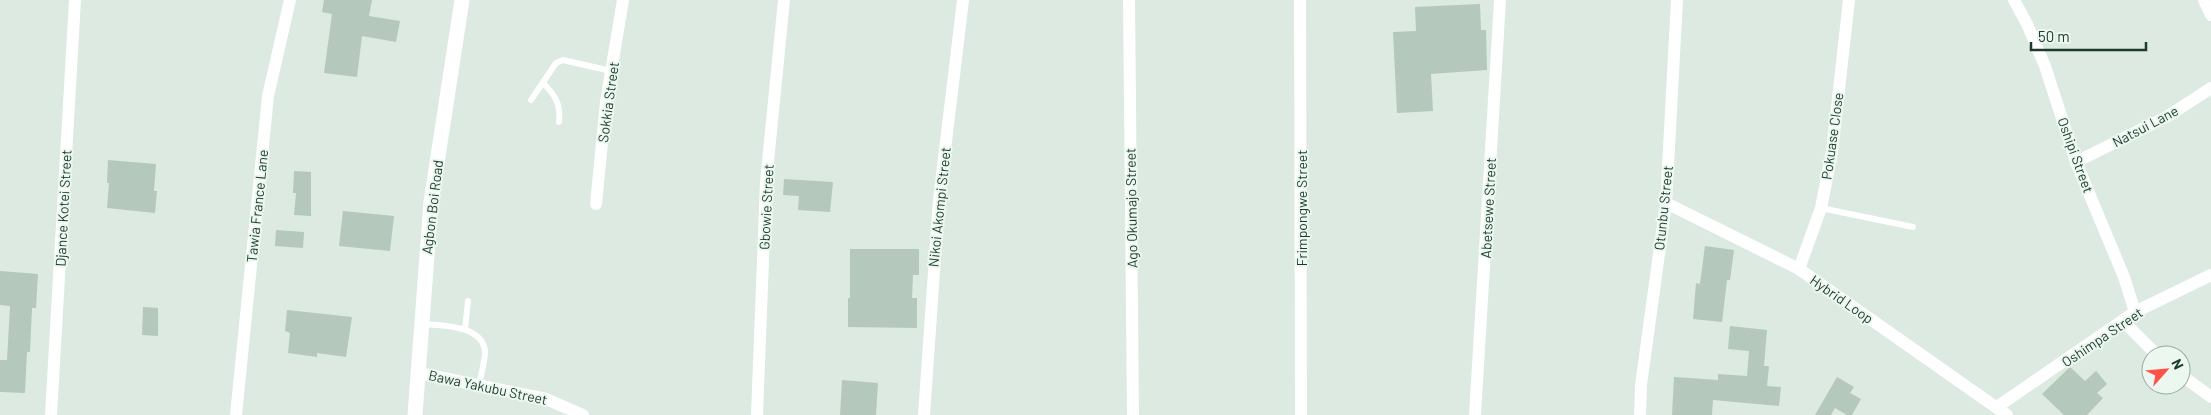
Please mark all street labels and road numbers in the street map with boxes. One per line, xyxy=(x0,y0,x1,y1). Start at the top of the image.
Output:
street label: Sokkia Street xyxy=(594,60,622,144)
street label: Pokuase Close xyxy=(1817,91,1847,181)
street label: Natsui Lane xyxy=(2109,102,2181,150)
street label: Oshipi Street xyxy=(2055,115,2097,195)
street label: Nikoi Akompi Street xyxy=(924,146,954,268)
street label: Ago Okumajo Street xyxy=(1121,148,1141,268)
street label: Djance Kotei Street xyxy=(51,149,75,267)
street label: Tawia France Lane xyxy=(243,149,271,263)
street label: Frimpongwe Street xyxy=(1293,150,1310,266)
street label: Abetsewe Street xyxy=(1477,157,1499,259)
street label: Agbon Boi Road xyxy=(418,159,446,255)
street label: Gbowie Street xyxy=(755,164,777,250)
street label: Otunbu Street xyxy=(1650,165,1676,251)
street label: Hybrid Loop xyxy=(1807,271,1877,327)
street label: Oshimpa Street xyxy=(2058,304,2146,370)
street label: Bawa Yakubu Street xyxy=(427,366,549,408)

